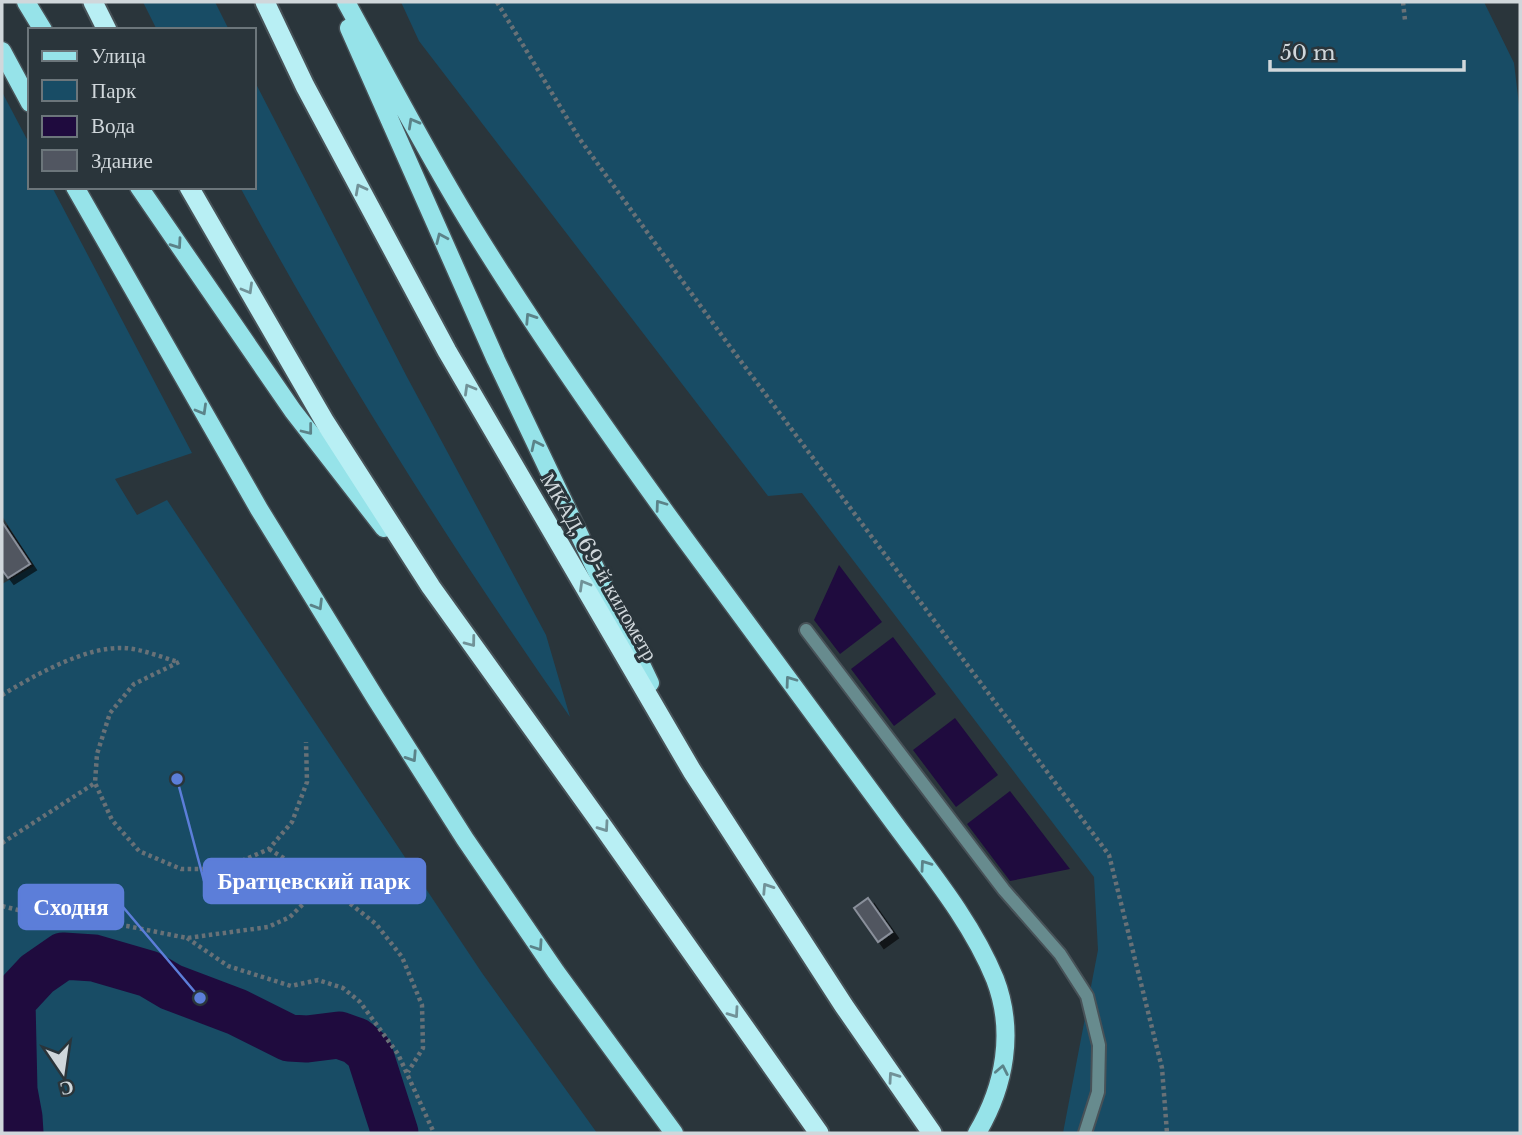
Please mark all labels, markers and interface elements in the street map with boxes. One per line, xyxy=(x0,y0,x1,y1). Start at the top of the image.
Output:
legend xyxy=(28,28,256,189)
scale bar xyxy=(1270,28,1464,72)
text: 50 m xyxy=(1280,40,1336,66)
text: Улица xyxy=(91,43,146,69)
text: Парк xyxy=(91,78,137,104)
text: Вода xyxy=(91,113,136,139)
one-way arrow xyxy=(408,118,421,131)
text: Здание xyxy=(91,148,153,174)
one-way arrow xyxy=(355,184,369,196)
one-way arrow xyxy=(435,233,449,245)
one-way arrow xyxy=(169,236,181,249)
one-way arrow xyxy=(240,281,253,294)
one-way arrow xyxy=(526,313,539,326)
one-way arrow xyxy=(465,383,478,396)
one-way arrow xyxy=(194,402,207,415)
one-way arrow xyxy=(299,423,312,435)
one-way arrow xyxy=(530,439,544,452)
street label: МКАД, 69-й километр xyxy=(535,468,663,666)
one-way arrow xyxy=(656,500,668,513)
one-way arrow xyxy=(579,580,592,593)
one-way arrow xyxy=(310,598,323,611)
one-way arrow xyxy=(463,634,476,647)
one-way arrow xyxy=(786,677,798,689)
one-way arrow xyxy=(404,749,417,762)
one-way arrow xyxy=(596,819,608,832)
callout: Братцевский парк xyxy=(204,859,425,903)
one-way arrow xyxy=(920,860,933,873)
text: Братцевский парк xyxy=(217,867,411,895)
one-way arrow xyxy=(762,882,775,895)
callout: Сходня xyxy=(19,885,123,929)
text: Сходня xyxy=(33,893,109,921)
one-way arrow xyxy=(530,938,542,951)
one-way arrow xyxy=(726,1005,738,1018)
north arrow xyxy=(28,1037,98,1107)
one-way arrow xyxy=(994,1064,1009,1076)
one-way arrow xyxy=(889,1072,901,1085)
text: С xyxy=(57,1075,76,1101)

